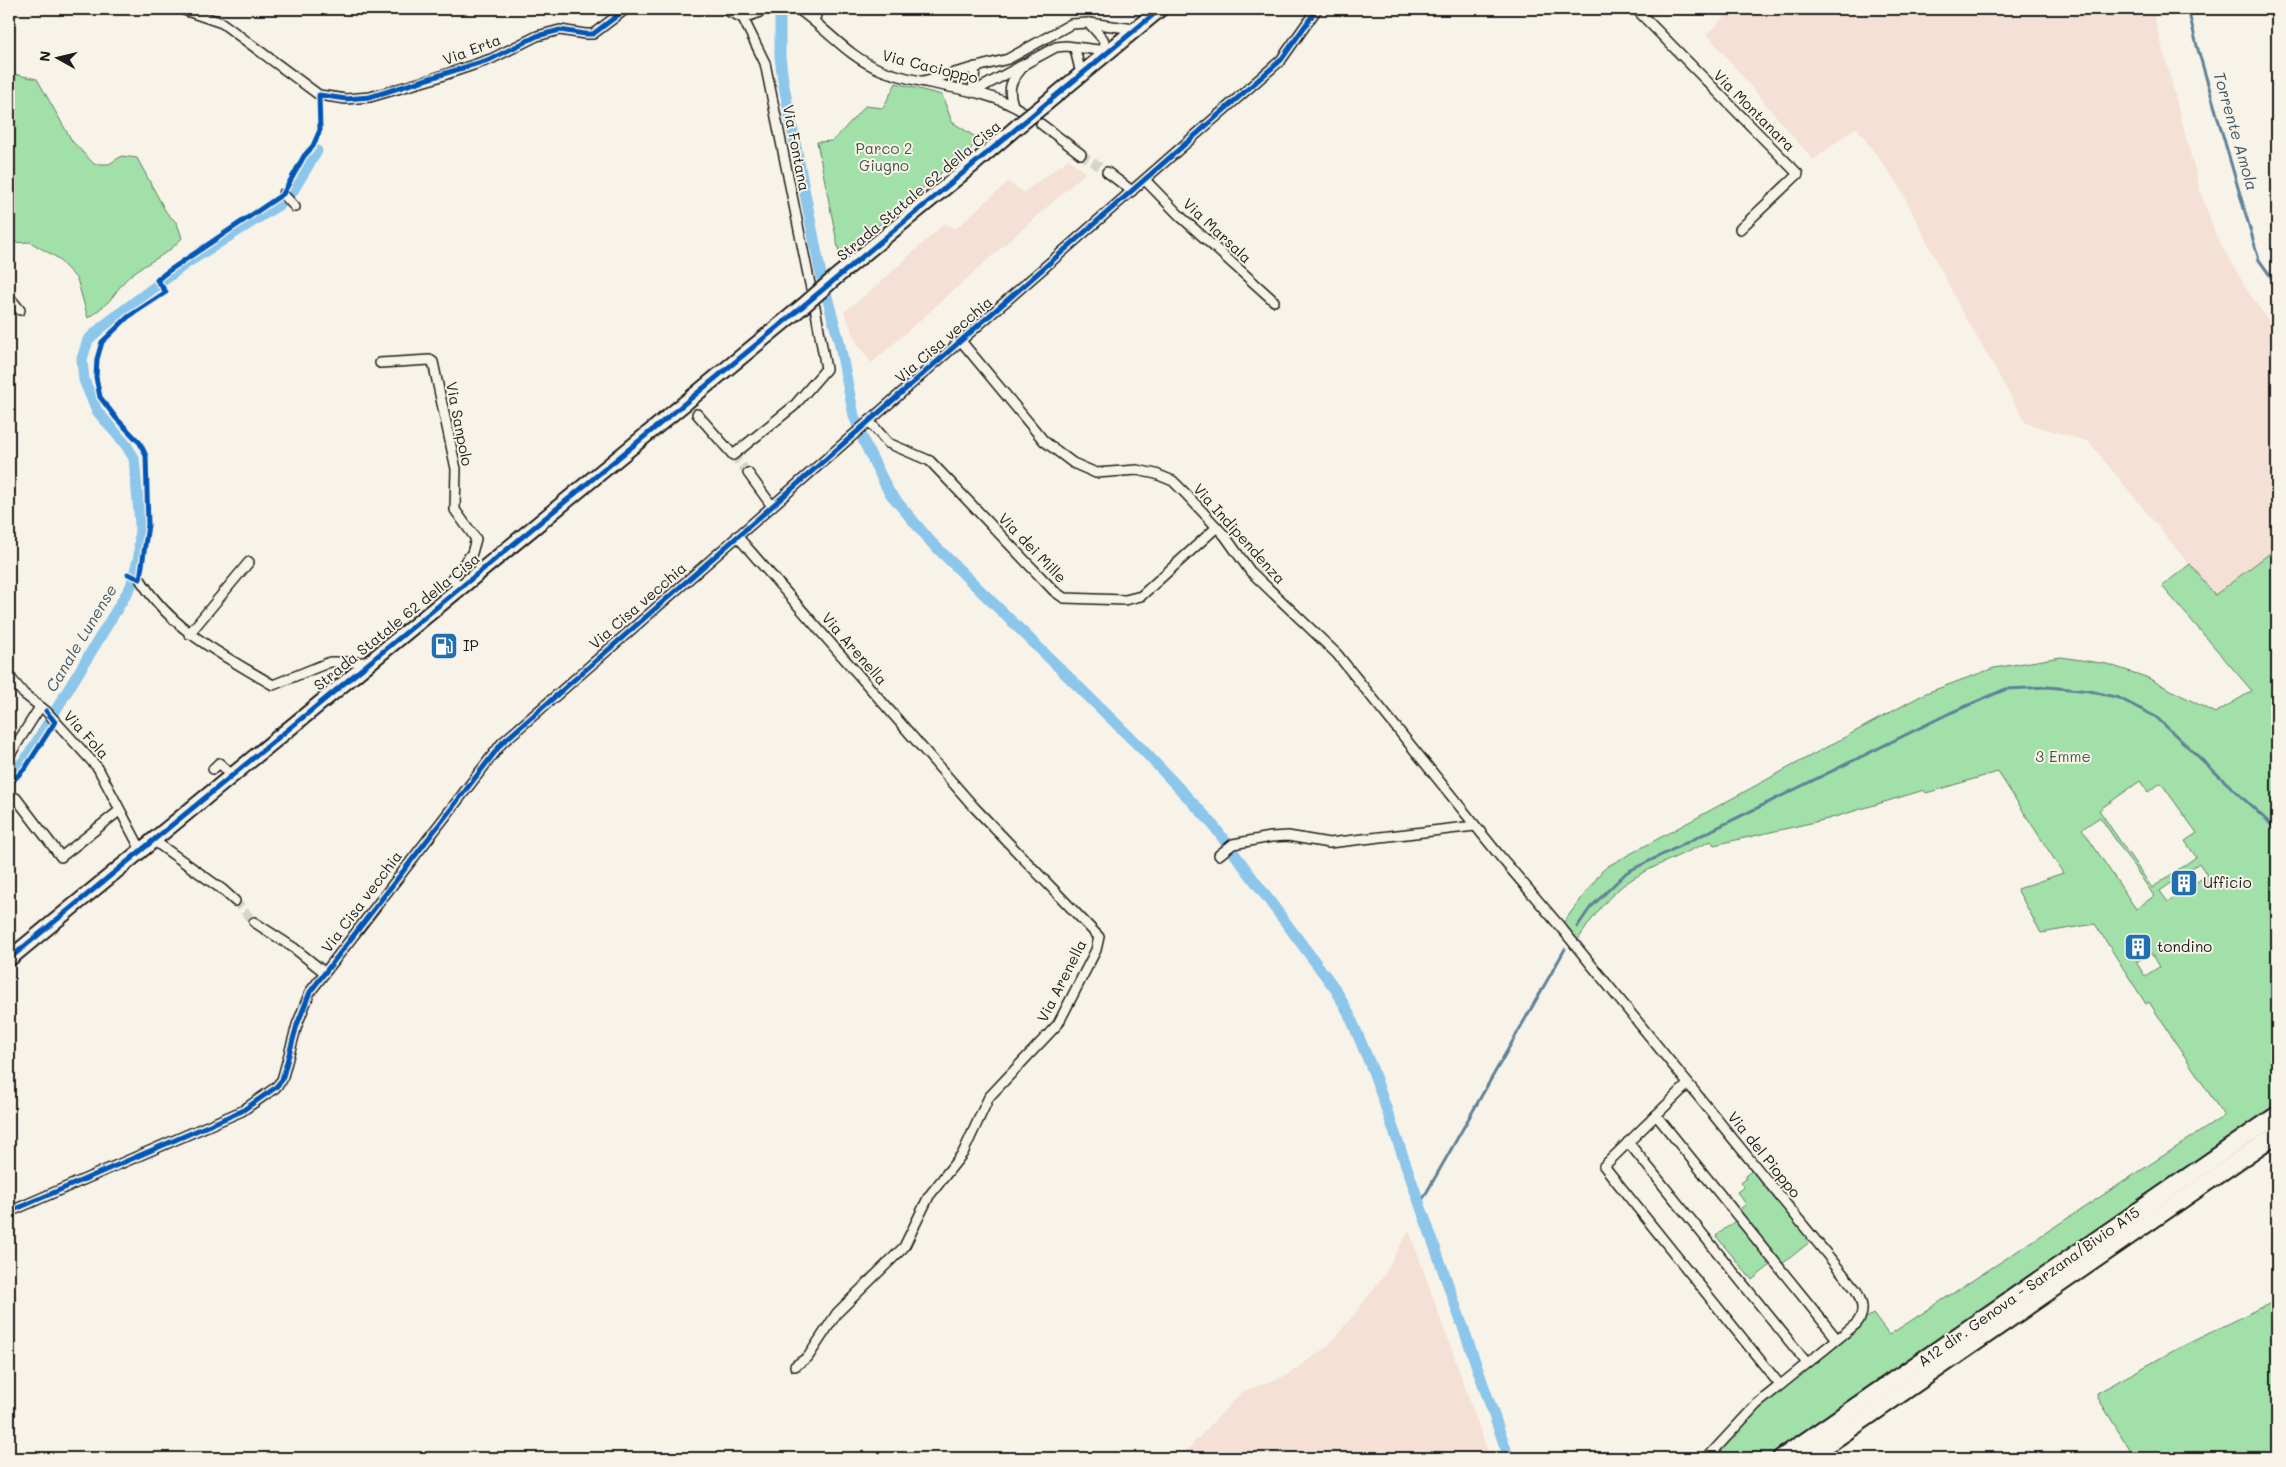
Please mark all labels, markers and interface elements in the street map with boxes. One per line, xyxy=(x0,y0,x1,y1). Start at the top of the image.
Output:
street label: Via Erta xyxy=(440,29,503,69)
north arrow xyxy=(32,32,82,82)
street label: Via Cacioppo xyxy=(880,44,980,88)
text: N xyxy=(34,50,55,63)
street label: Via Montanara xyxy=(1709,65,1800,156)
water label: Torrente Amola xyxy=(2209,69,2263,193)
street label: Via Fontana xyxy=(779,103,815,193)
street label: Strada Statale 62 della Cisa xyxy=(832,116,1005,265)
park label: Parco 2 Giugno xyxy=(856,138,912,175)
street label: Via Marsala xyxy=(1179,193,1256,267)
street label: Via Cisa vecchia xyxy=(891,292,996,387)
street label: Via Sanpolo xyxy=(442,380,478,468)
street label: Via Indipendenza xyxy=(1189,479,1290,588)
street label: Via dei Mille xyxy=(994,508,1071,587)
street label: Strada Statale 62 della Cisa xyxy=(309,548,484,695)
street label: Via Cisa vecchia xyxy=(585,558,690,653)
water label: Canale Lunense xyxy=(40,580,121,695)
street label: Via Arenella xyxy=(818,608,892,689)
fuel station icon: IP xyxy=(429,631,459,661)
place label: IP xyxy=(463,635,479,655)
street label: Via Fola xyxy=(60,706,114,763)
park label: 3 Emme xyxy=(2035,746,2091,766)
street label: Via Cisa vecchia xyxy=(316,847,406,956)
building icon: Ufficio xyxy=(2169,868,2199,898)
place label: Ufficio xyxy=(2203,872,2252,892)
building icon: tondino xyxy=(2123,932,2153,962)
street label: Via Arenella xyxy=(1032,936,1090,1025)
place label: tondino xyxy=(2157,936,2212,956)
street label: Via del Pioppo xyxy=(1724,1107,1806,1202)
street label: A12 dir. Genova - Sarzana/Bivio A15 xyxy=(1914,1202,2143,1371)

